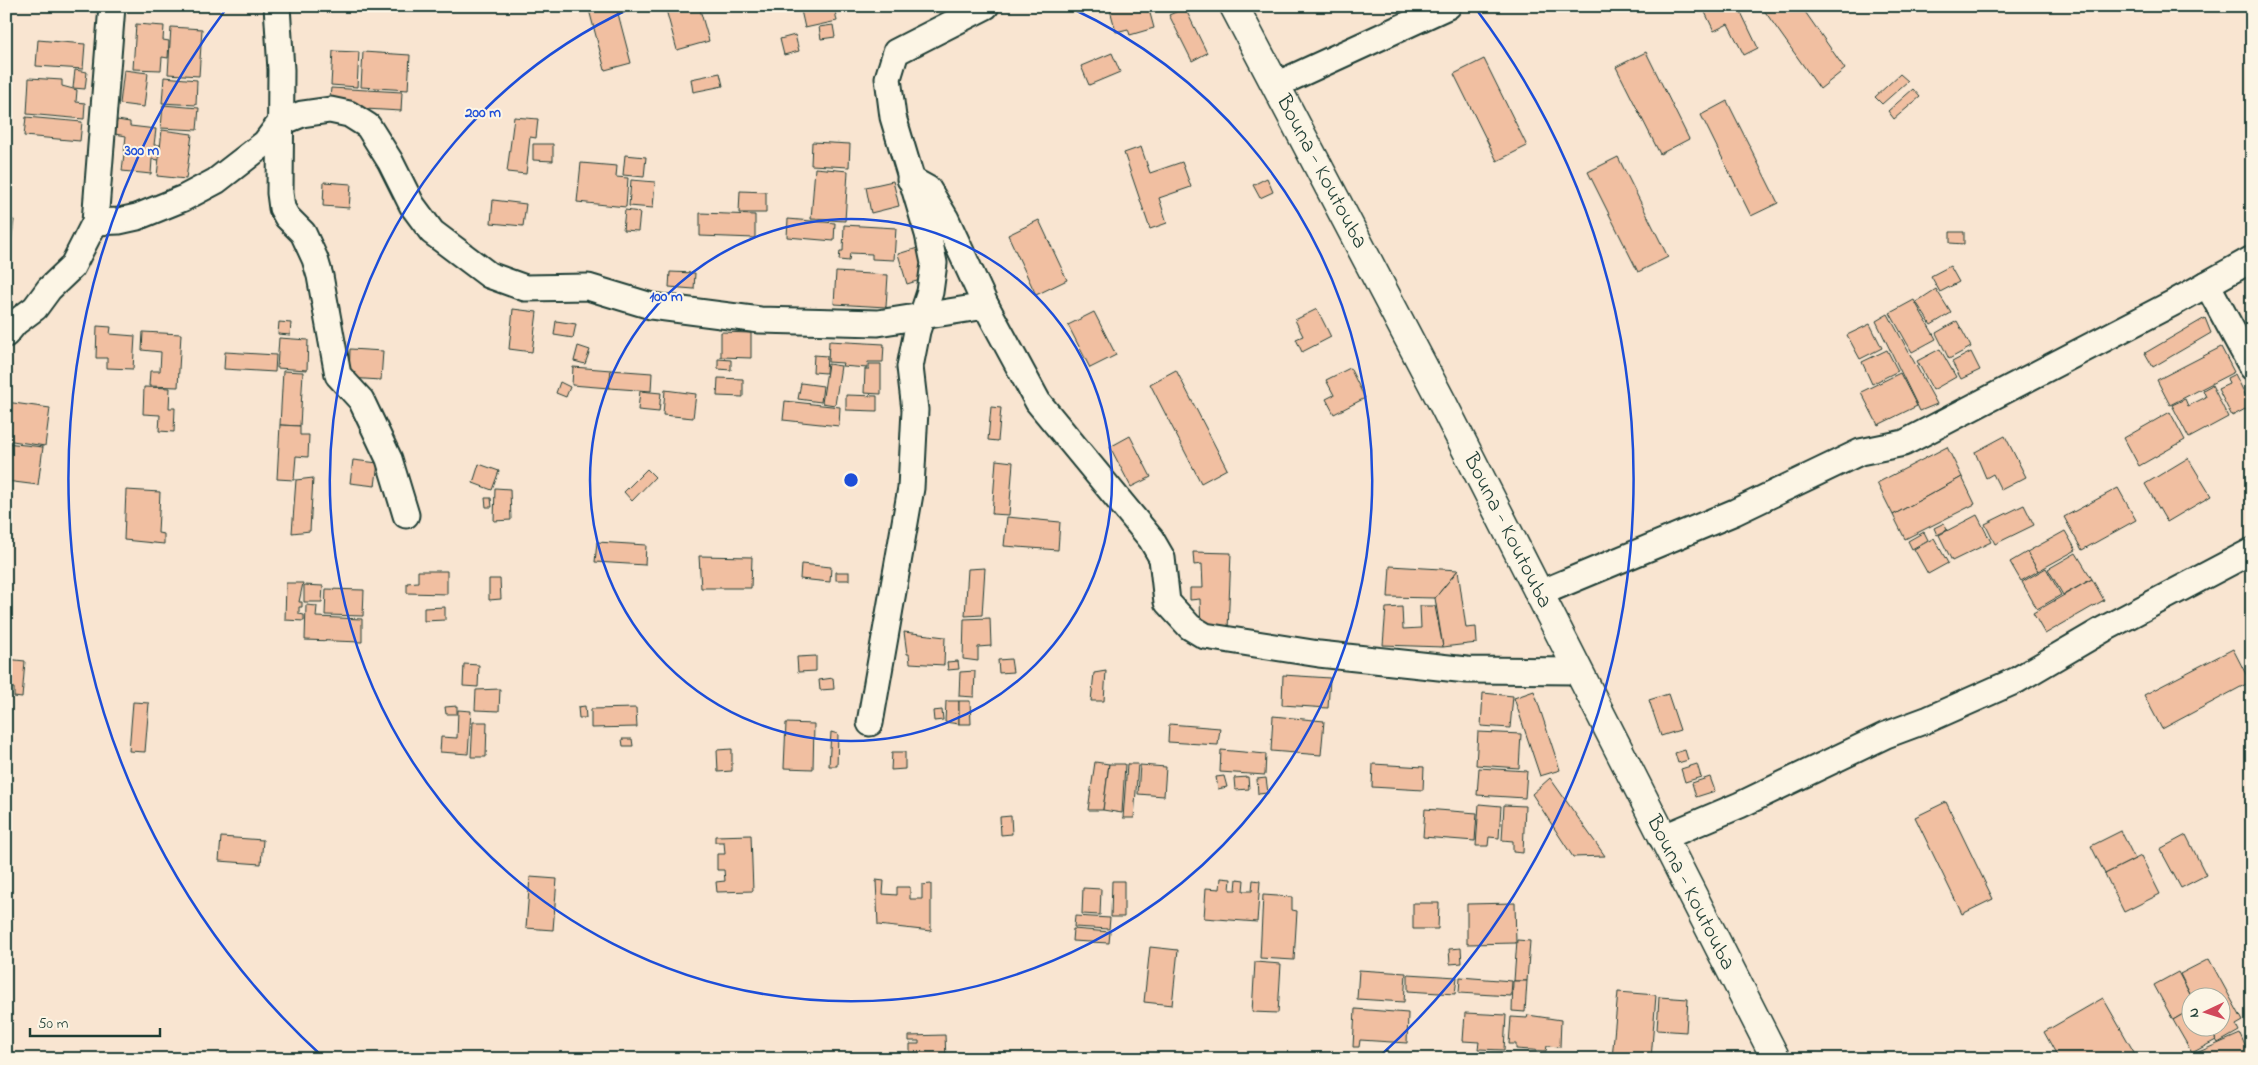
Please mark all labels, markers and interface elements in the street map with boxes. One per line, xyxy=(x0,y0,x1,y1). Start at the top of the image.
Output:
street label: Bouna - Koutouba xyxy=(1266,88,1375,255)
text: 200 m xyxy=(464,102,501,124)
text: 300 m xyxy=(124,140,160,162)
text: 100 m xyxy=(649,286,683,308)
street label: Bouna - Koutouba xyxy=(1454,447,1560,614)
centre of rings xyxy=(842,471,860,489)
street label: Bouna - Koutouba xyxy=(1637,809,1743,976)
north arrow xyxy=(2180,988,2230,1038)
scale bar xyxy=(30,1005,160,1037)
text: N xyxy=(2184,1007,2205,1018)
text: 50 m xyxy=(38,1013,69,1035)

